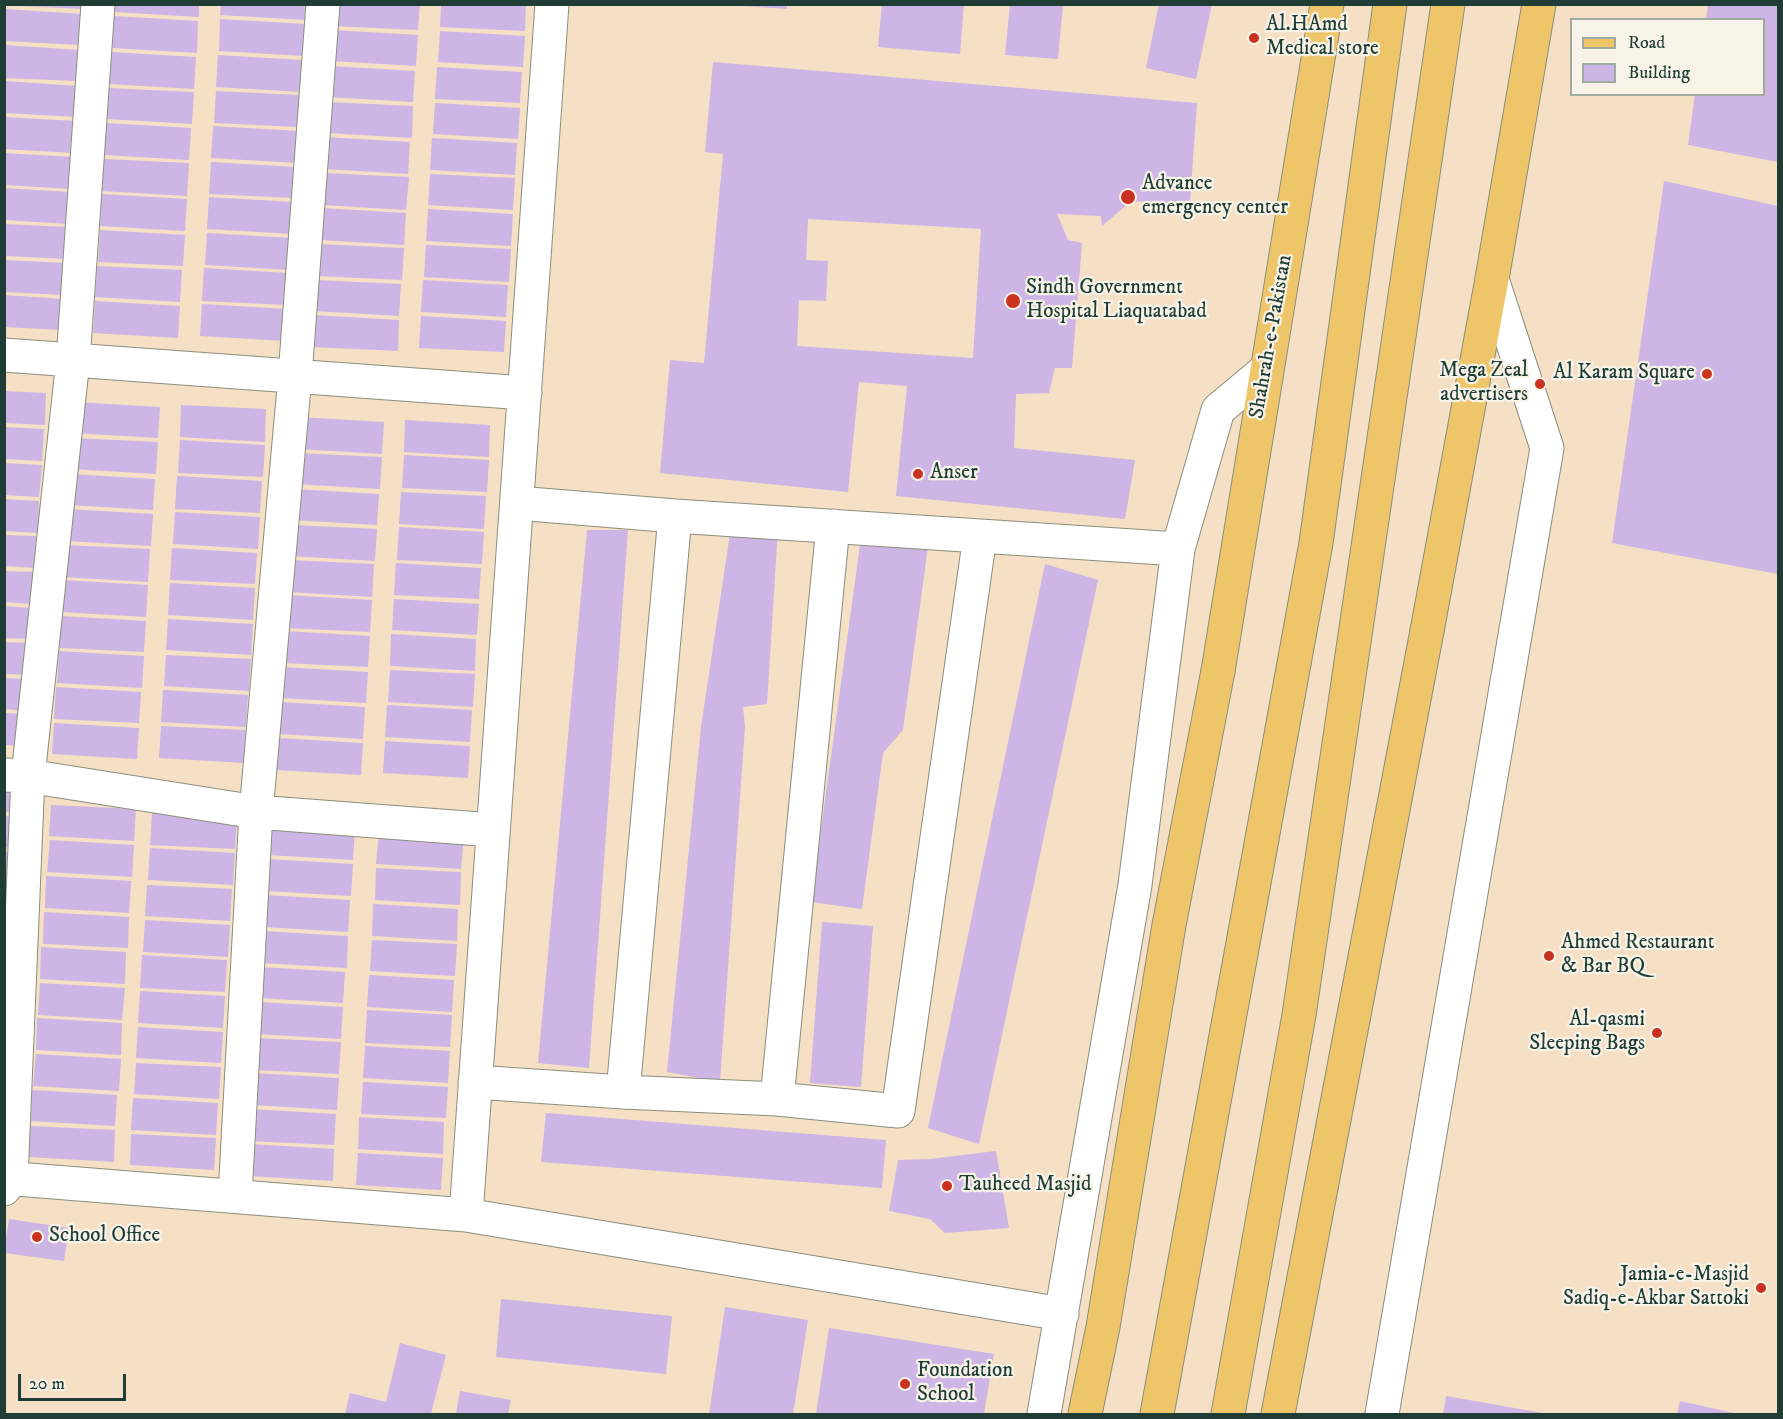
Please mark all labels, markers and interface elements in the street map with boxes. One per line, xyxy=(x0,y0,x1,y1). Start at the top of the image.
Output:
place label: Al.HAmd Medical store xyxy=(1266,13,1379,63)
legend xyxy=(1570,18,1765,96)
marker: Al.HAmd Medical store xyxy=(1247,31,1261,45)
text: Road xyxy=(1628,32,1665,54)
text: Building xyxy=(1628,62,1690,84)
place label: Advance emergency center xyxy=(1142,172,1288,222)
marker: Advance emergency center xyxy=(1119,188,1137,206)
street label: Shahrah-e-Pakistan xyxy=(1245,253,1299,421)
place label: Sindh Government Hospital Liaquatabad xyxy=(1026,276,1207,326)
marker: Sindh Government Hospital Liaquatabad xyxy=(1004,292,1022,310)
place label: Mega Zeal advertisers xyxy=(1439,359,1528,409)
place label: Al Karam Square xyxy=(1553,361,1695,387)
marker: Al Karam Square xyxy=(1700,367,1714,381)
marker: Mega Zeal advertisers xyxy=(1533,377,1547,391)
place label: Anser xyxy=(930,461,978,487)
marker: Anser xyxy=(911,467,925,481)
place label: Ahmed Restaurant & Bar BQ xyxy=(1561,931,1714,981)
marker: Ahmed Restaurant & Bar BQ xyxy=(1542,949,1556,963)
place label: Al-qasmi Sleeping Bags xyxy=(1529,1008,1645,1058)
marker: Al-qasmi Sleeping Bags xyxy=(1650,1026,1664,1040)
place label: Tauheed Masjid xyxy=(959,1173,1091,1199)
marker: Tauheed Masjid xyxy=(940,1179,954,1193)
place label: School Office xyxy=(49,1224,160,1250)
marker: School Office xyxy=(30,1230,44,1244)
place label: Jamia-e-Masjid Sadiq-e-Akbar Sattoki xyxy=(1563,1263,1749,1313)
marker: Jamia-e-Masjid Sadiq-e-Akbar Sattoki xyxy=(1754,1281,1768,1295)
place label: Foundation School xyxy=(917,1359,1013,1409)
scale bar xyxy=(21,1362,129,1400)
text: 20 m xyxy=(29,1373,65,1395)
marker: Foundation School xyxy=(898,1377,912,1391)

